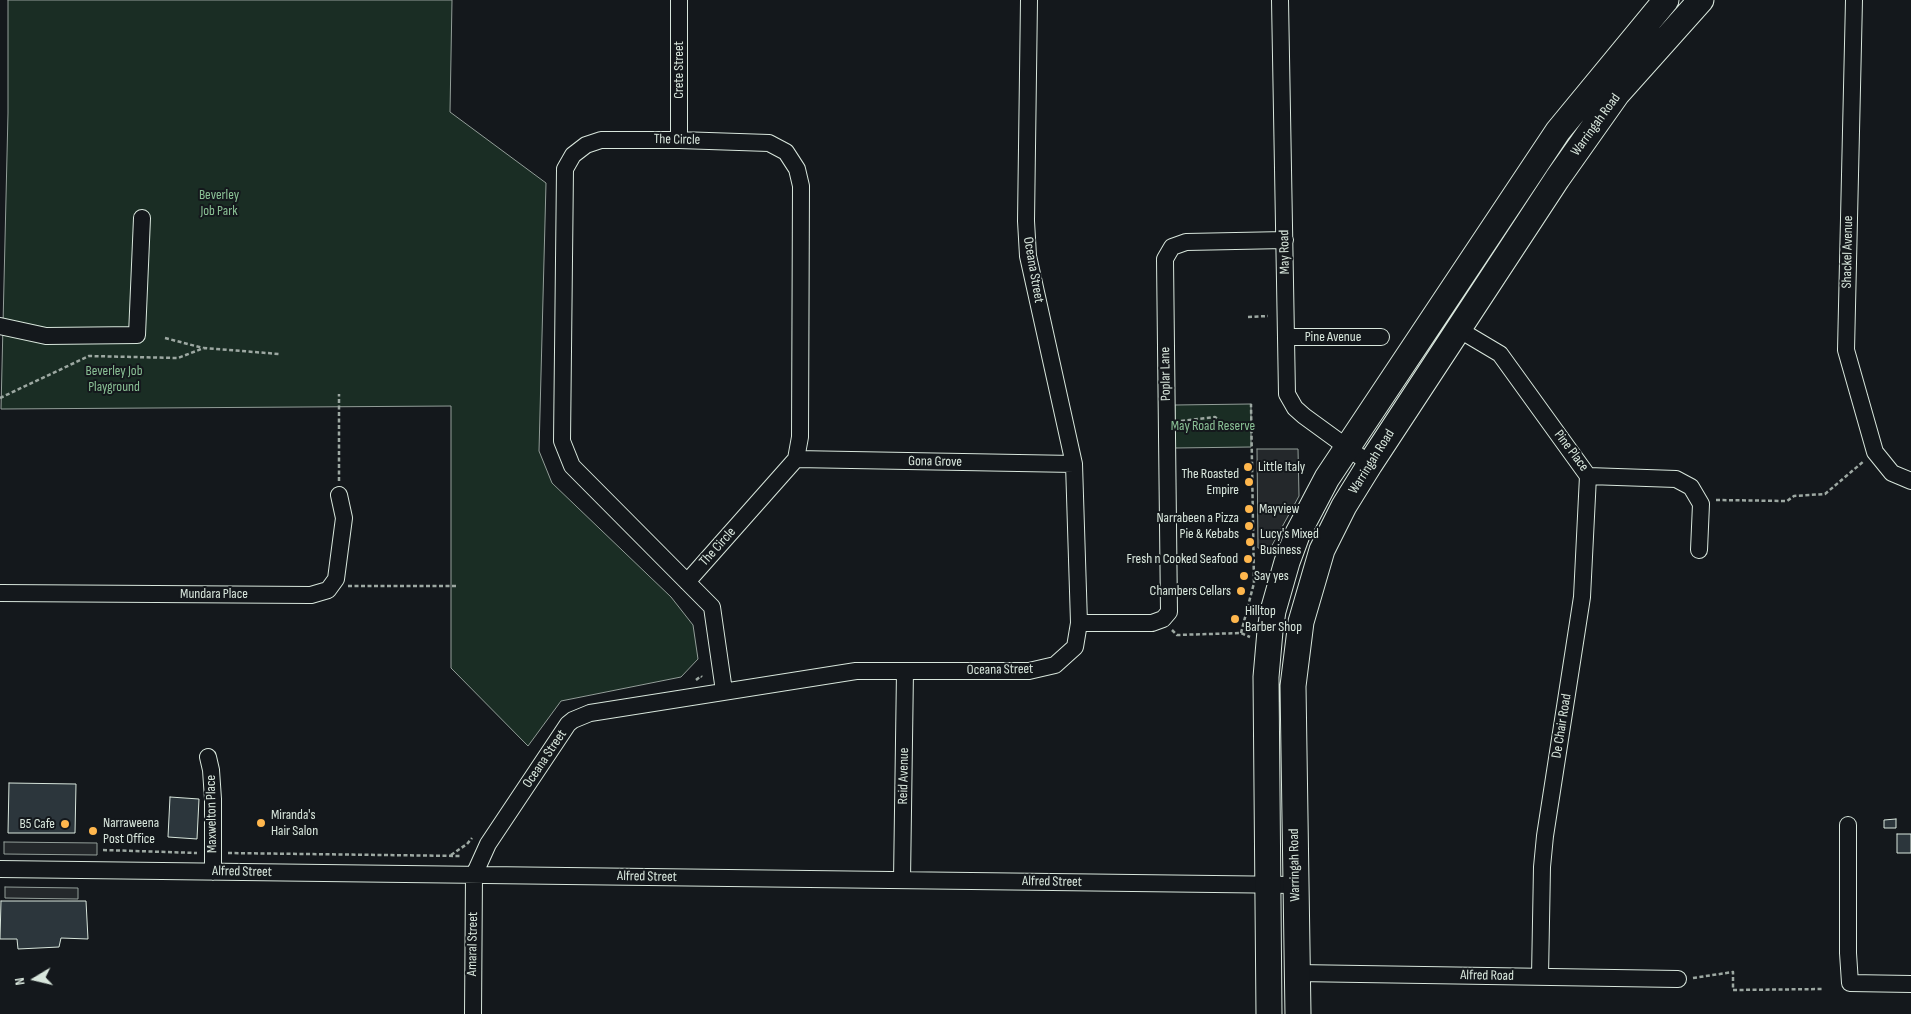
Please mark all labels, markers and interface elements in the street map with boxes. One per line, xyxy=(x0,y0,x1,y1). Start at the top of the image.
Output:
street label: Crete Street xyxy=(671,41,687,99)
street label: Warringah Road xyxy=(1568,90,1624,160)
street label: The Circle xyxy=(654,131,700,149)
park label: Beverley Job Park xyxy=(199,187,239,220)
street label: Shackel Avenue xyxy=(1839,215,1857,289)
street label: May Road xyxy=(1276,230,1294,274)
street label: Oceana Street xyxy=(1019,236,1047,304)
street label: Pine Avenue xyxy=(1305,329,1361,345)
street label: Poplar Lane xyxy=(1157,347,1175,401)
park label: Beverley Job Playground xyxy=(86,363,142,396)
park label: May Road Reserve xyxy=(1171,418,1255,434)
street label: Warringah Road xyxy=(1346,427,1398,497)
street label: Pine Place xyxy=(1550,427,1592,475)
street label: Gona Grove xyxy=(908,453,962,471)
place label: Little Italy xyxy=(1258,459,1305,475)
marker: Little Italy xyxy=(1242,461,1254,473)
place label: The Roasted Empire xyxy=(1181,466,1239,498)
marker: The Roasted Empire xyxy=(1243,476,1255,488)
place label: Mayview xyxy=(1259,501,1299,517)
marker: Mayview xyxy=(1243,503,1255,515)
place label: Narrabeen a Pizza Pie & Kebabs xyxy=(1156,510,1239,542)
marker: Narrabeen a Pizza Pie & Kebabs xyxy=(1243,520,1255,532)
street label: The Circle xyxy=(696,524,740,570)
place label: Lucy's Mixed Business xyxy=(1260,526,1319,558)
marker: Lucy's Mixed Business xyxy=(1244,536,1256,548)
place label: Fresh n Cooked Seafood xyxy=(1127,551,1238,567)
marker: Fresh n Cooked Seafood xyxy=(1242,553,1254,565)
place label: Say yes xyxy=(1254,568,1289,584)
marker: Say yes xyxy=(1238,570,1250,582)
place label: Chambers Cellars xyxy=(1150,583,1231,599)
marker: Chambers Cellars xyxy=(1235,585,1247,597)
street label: Mundara Place xyxy=(180,586,248,602)
place label: Hilltop Barber Shop xyxy=(1245,603,1302,636)
marker: Hilltop Barber Shop xyxy=(1229,613,1241,625)
street label: Oceana Street xyxy=(967,661,1033,679)
street label: De Chair Road xyxy=(1549,693,1575,759)
street label: Oceana Street xyxy=(519,727,571,791)
street label: Reid Avenue xyxy=(895,747,913,805)
street label: Maxwelton Place xyxy=(203,775,221,853)
place label: Miranda's Hair Salon xyxy=(271,807,318,840)
place label: Narraweena Post Office xyxy=(103,815,159,848)
place label: B5 Cafe xyxy=(20,816,55,832)
marker: Miranda's Hair Salon xyxy=(255,817,267,829)
marker: B5 Cafe xyxy=(59,818,71,830)
marker: Narraweena Post Office xyxy=(87,825,99,837)
street label: Warringah Road xyxy=(1286,828,1304,902)
street label: Alfred Street xyxy=(212,863,272,881)
street label: Alfred Street xyxy=(617,868,677,886)
street label: Alfred Street xyxy=(1022,873,1082,891)
street label: Amaral Street xyxy=(464,912,482,976)
north arrow xyxy=(10,954,60,1004)
street label: Alfred Road xyxy=(1460,967,1514,985)
text: N xyxy=(11,976,29,986)

